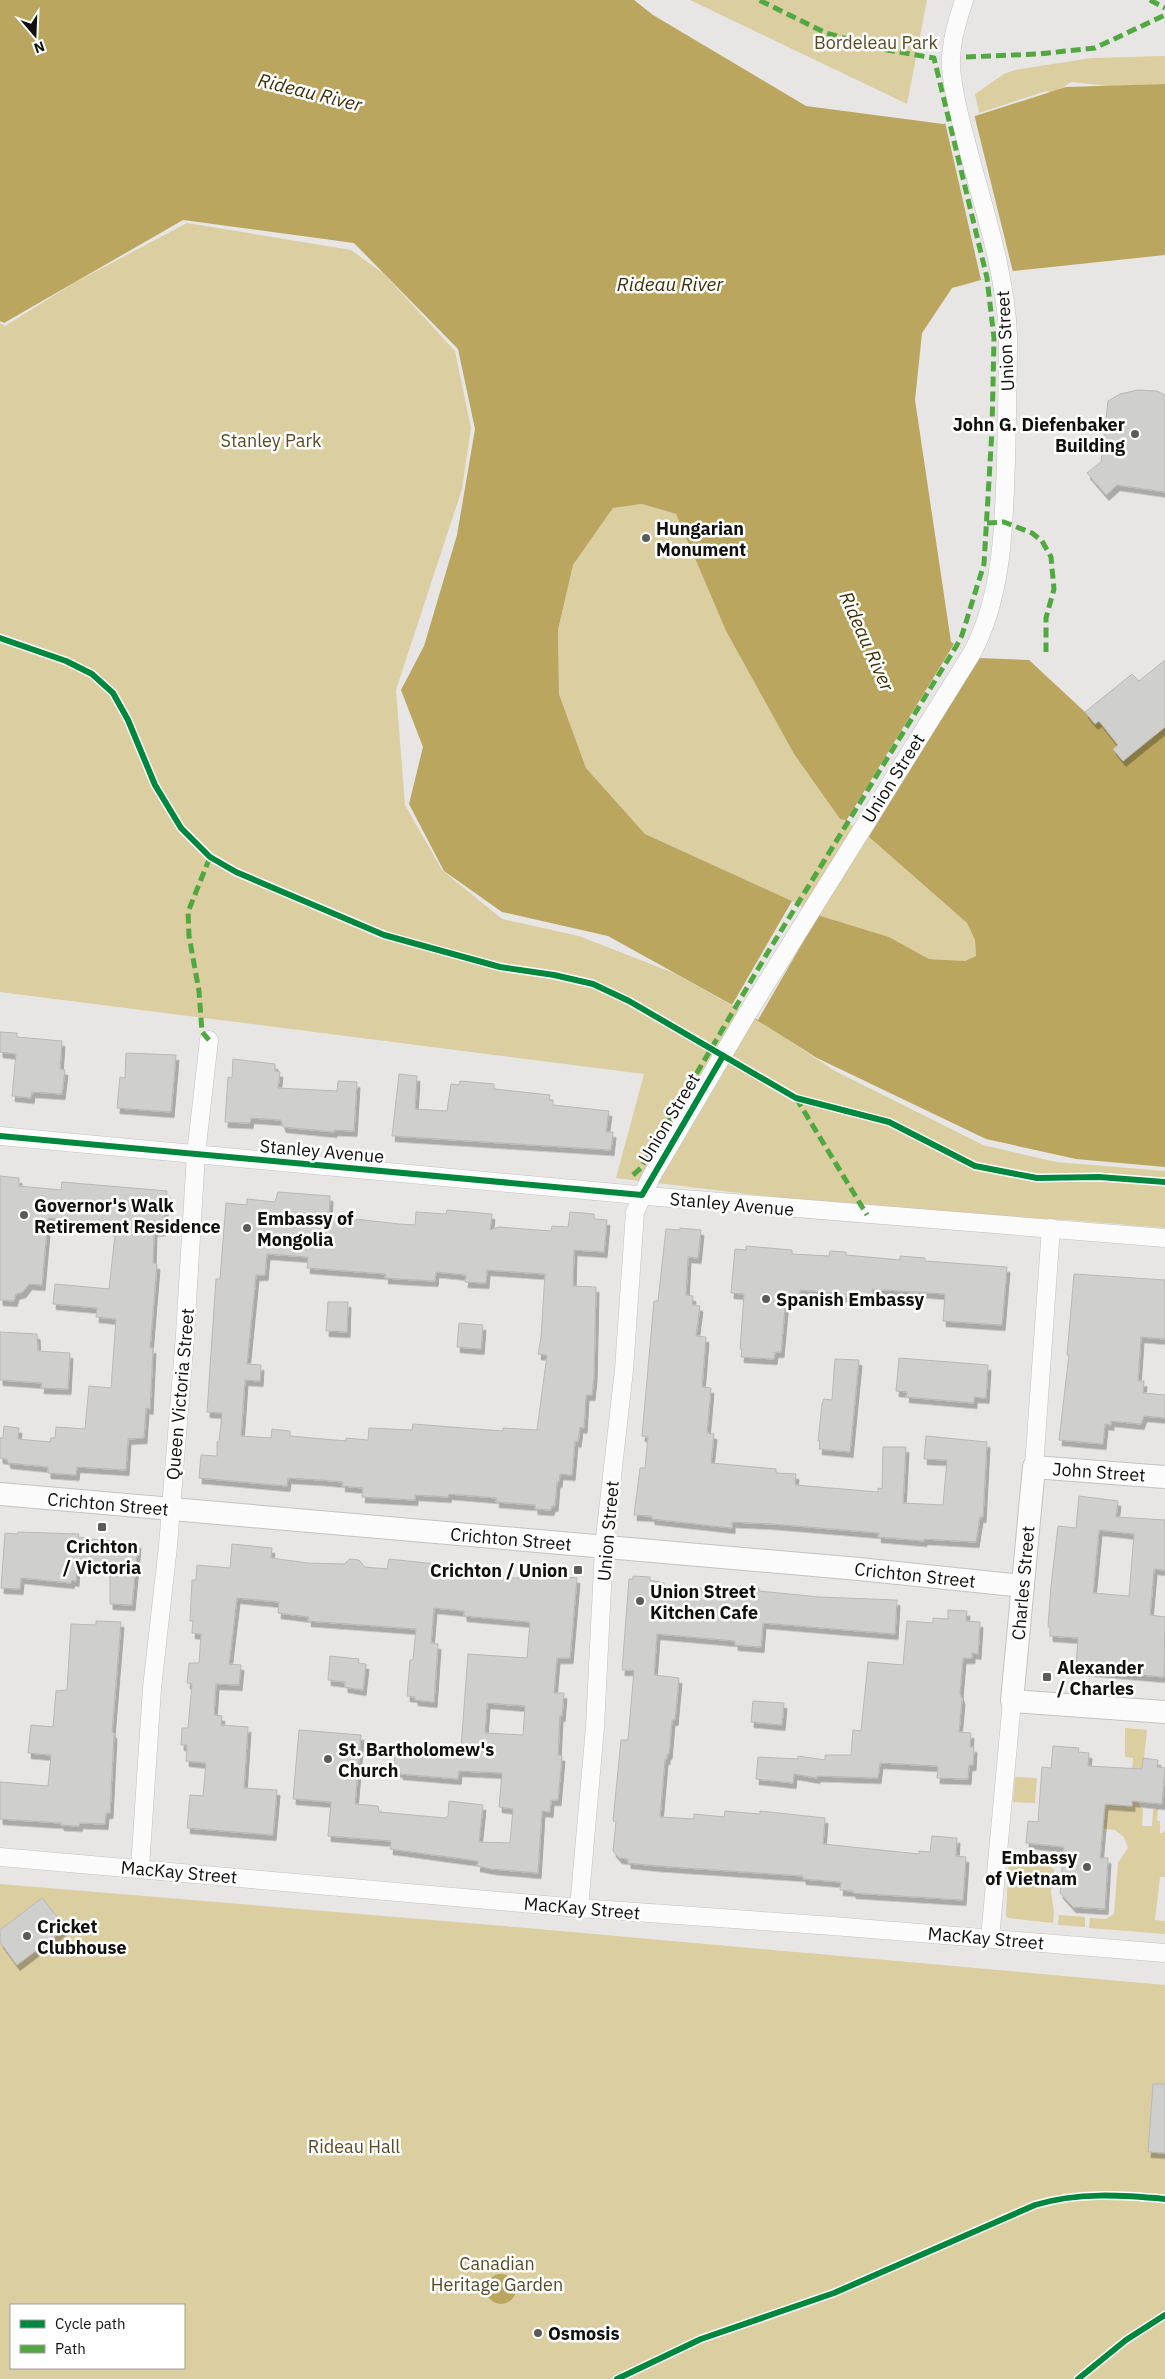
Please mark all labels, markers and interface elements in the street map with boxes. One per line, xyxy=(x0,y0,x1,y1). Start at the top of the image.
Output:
north arrow xyxy=(10,10,60,60)
park label: Bordeleau Park xyxy=(814,31,938,54)
text: N xyxy=(32,37,47,57)
water label: Rideau River xyxy=(255,67,366,117)
water label: Rideau River xyxy=(617,272,724,296)
street label: Union Street xyxy=(991,290,1019,392)
place label: John G. Diefenbaker Building xyxy=(953,413,1125,457)
marker: John G. Diefenbaker Building xyxy=(1129,428,1141,440)
park label: Stanley Park xyxy=(221,429,322,452)
place label: Hungarian Monument xyxy=(656,517,746,561)
marker: Hungarian Monument xyxy=(640,532,652,544)
water label: Rideau River xyxy=(834,587,900,696)
street label: Union Street xyxy=(857,729,929,827)
street label: Union Street xyxy=(633,1069,705,1167)
street label: Stanley Avenue xyxy=(259,1134,385,1168)
street label: Stanley Avenue xyxy=(669,1187,795,1221)
place label: Governor's Walk Retirement Residence xyxy=(34,1194,221,1238)
place label: Embassy of Mongolia xyxy=(257,1207,354,1251)
marker: Governor's Walk Retirement Residence xyxy=(18,1209,30,1221)
marker: Embassy of Mongolia xyxy=(241,1222,253,1234)
place label: Spanish Embassy xyxy=(776,1288,924,1311)
marker: Spanish Embassy xyxy=(760,1293,772,1305)
street label: Queen Victoria Street xyxy=(161,1307,199,1481)
street label: John Street xyxy=(1052,1457,1146,1487)
street label: Union Street xyxy=(592,1480,624,1582)
street label: Crichton Street xyxy=(46,1487,170,1521)
marker: Crichton / Victoria xyxy=(96,1521,108,1533)
street label: Crichton Street xyxy=(449,1522,573,1556)
street label: Charles Street xyxy=(1007,1525,1039,1641)
place label: Crichton / Victoria xyxy=(63,1535,141,1579)
street label: Crichton Street xyxy=(853,1557,977,1593)
place label: Crichton / Union xyxy=(430,1559,568,1582)
marker: Crichton / Union xyxy=(572,1564,584,1576)
place label: Union Street Kitchen Cafe xyxy=(650,1580,758,1624)
marker: Union Street Kitchen Cafe xyxy=(634,1595,646,1607)
place label: Alexander / Charles xyxy=(1057,1656,1144,1700)
marker: Alexander / Charles xyxy=(1041,1671,1053,1683)
place label: St. Bartholomew's Church xyxy=(338,1738,494,1782)
marker: St. Bartholomew's Church xyxy=(322,1753,334,1765)
place label: Embassy of Vietnam xyxy=(985,1846,1077,1890)
street label: MacKay Street xyxy=(120,1855,238,1889)
marker: Embassy of Vietnam xyxy=(1081,1861,1093,1873)
street label: MacKay Street xyxy=(523,1891,641,1925)
place label: Cricket Clubhouse xyxy=(37,1915,127,1959)
street label: MacKay Street xyxy=(927,1921,1045,1955)
marker: Cricket Clubhouse xyxy=(21,1930,33,1942)
park label: Rideau Hall xyxy=(308,2135,400,2158)
park label: Canadian Heritage Garden xyxy=(431,2252,563,2296)
legend xyxy=(10,2304,185,2369)
text: Cycle path xyxy=(55,2314,126,2333)
place label: Osmosis xyxy=(548,2322,619,2345)
marker: Osmosis xyxy=(532,2327,544,2339)
text: Path xyxy=(55,2339,86,2358)

